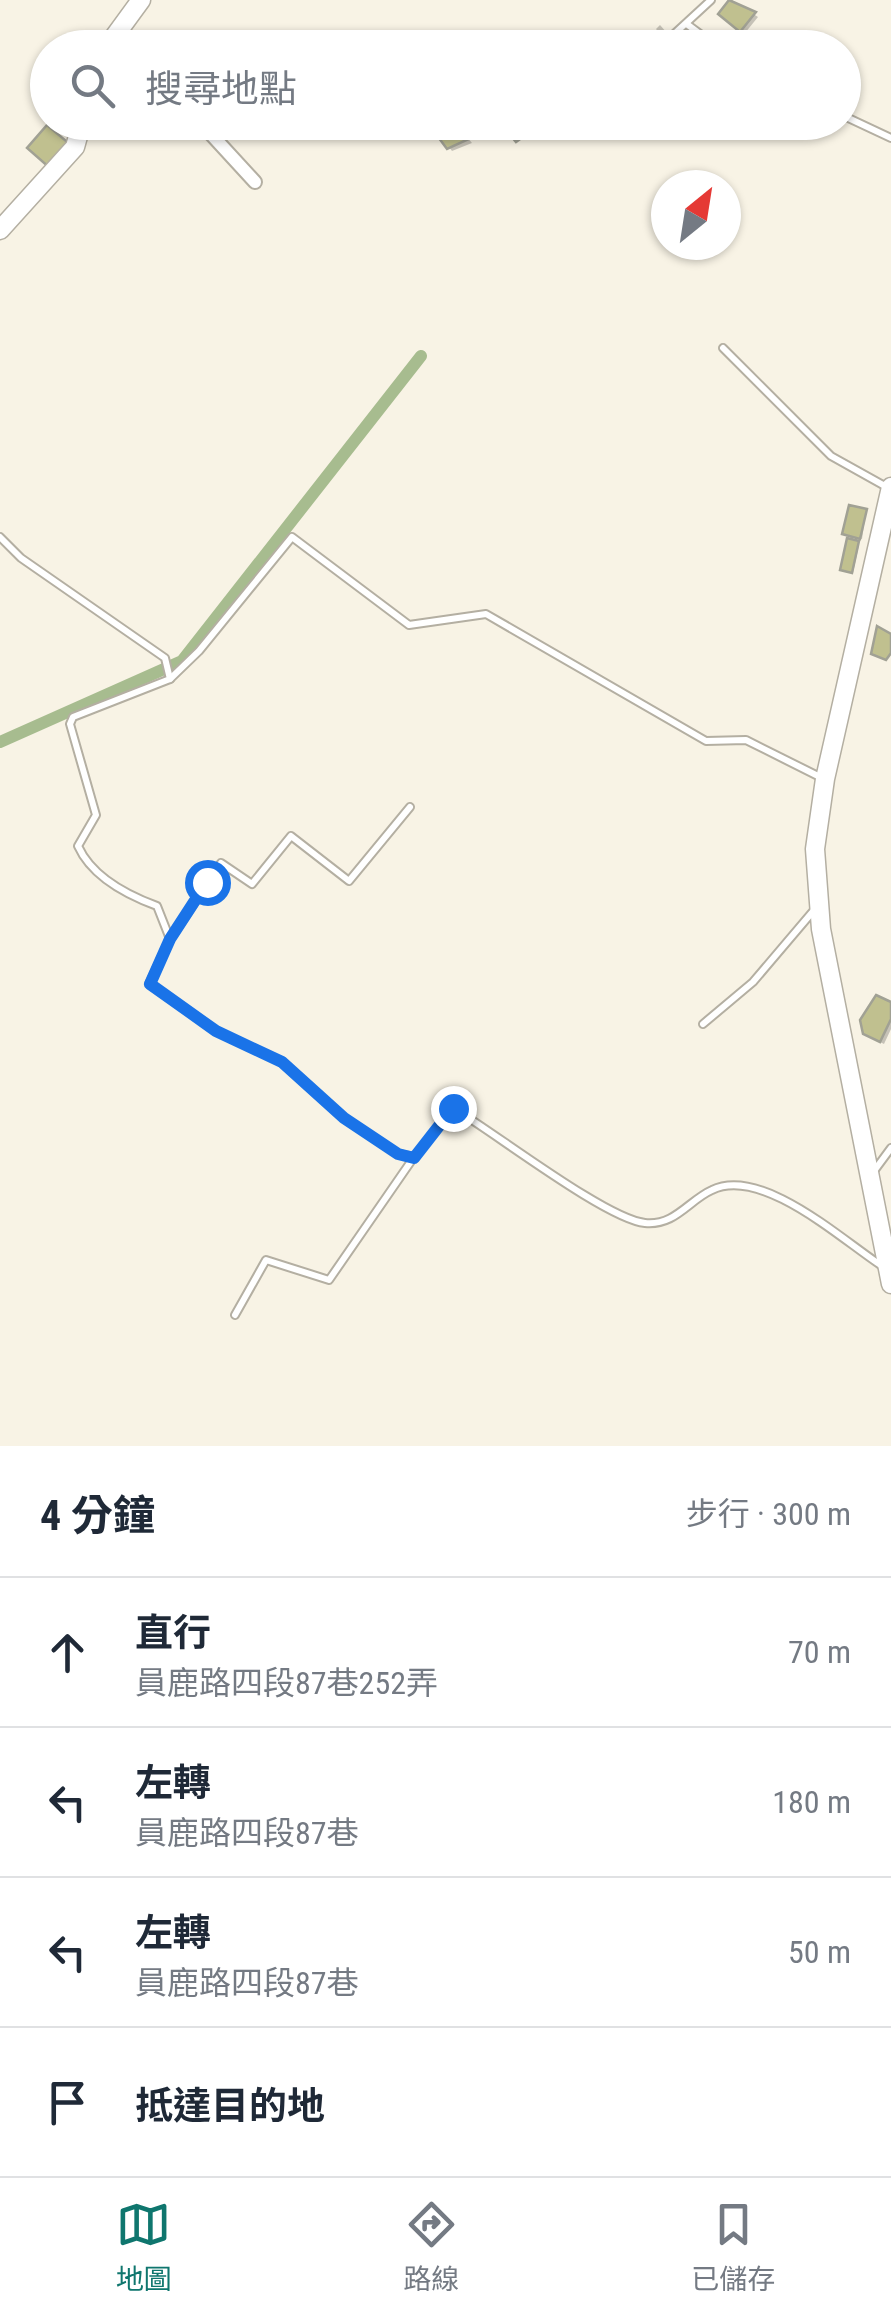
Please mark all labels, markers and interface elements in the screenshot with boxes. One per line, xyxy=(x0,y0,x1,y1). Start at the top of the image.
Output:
search box xyxy=(30,30,861,140)
icon: search xyxy=(65,58,120,113)
text: 搜尋地點 xyxy=(145,67,297,111)
north arrow xyxy=(651,170,741,260)
route start xyxy=(185,860,231,906)
route end xyxy=(431,1086,477,1132)
text: 4 分鐘 xyxy=(40,1491,155,1540)
text: 步行 · 300 m xyxy=(686,1495,851,1533)
text: 直行 xyxy=(135,1611,211,1655)
icon: ahead xyxy=(40,1625,95,1680)
text: 70 m xyxy=(788,1633,851,1671)
text: 員鹿路四段87巷252弄 xyxy=(135,1664,438,1702)
text: 左轉 xyxy=(135,1761,211,1805)
icon: left xyxy=(40,1775,95,1830)
text: 180 m xyxy=(772,1783,851,1821)
text: 員鹿路四段87巷 xyxy=(135,1814,359,1852)
text: 左轉 xyxy=(135,1911,211,1955)
icon: left xyxy=(40,1925,95,1980)
text: 50 m xyxy=(788,1933,851,1971)
text: 員鹿路四段87巷 xyxy=(135,1964,359,2002)
icon: arrive xyxy=(40,2075,95,2130)
text: 抵達目的地 xyxy=(135,2084,325,2128)
tab: 地圖 xyxy=(116,2197,172,2297)
tab: 路線 xyxy=(403,2197,459,2297)
tab: 已儲存 xyxy=(691,2197,775,2297)

